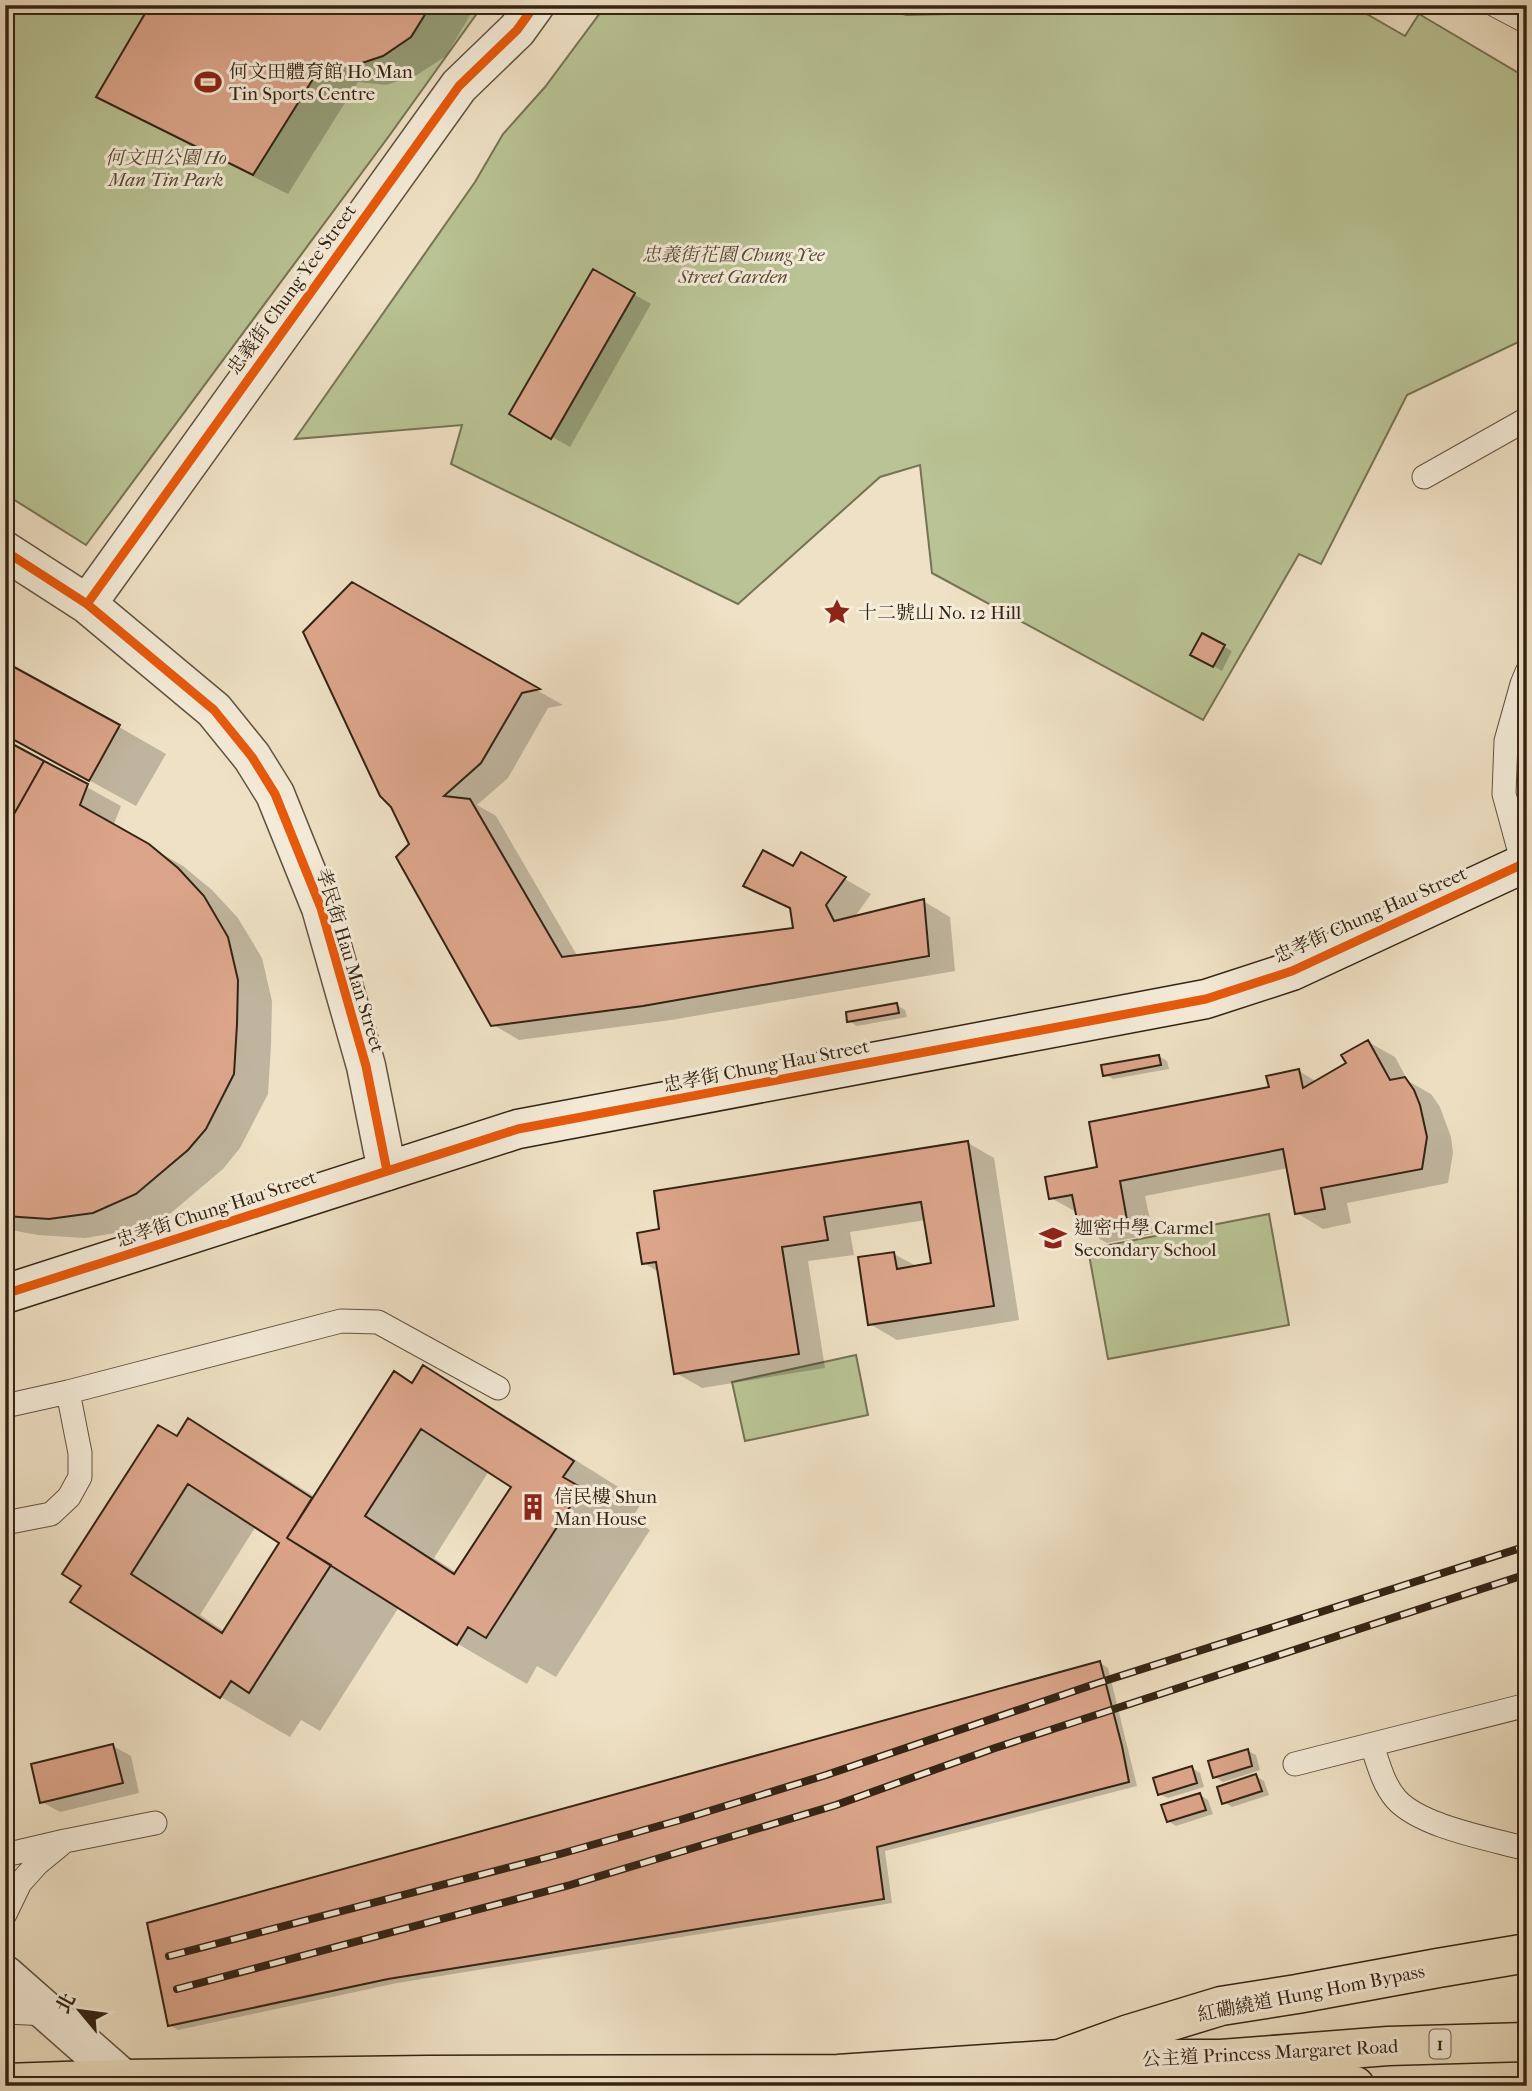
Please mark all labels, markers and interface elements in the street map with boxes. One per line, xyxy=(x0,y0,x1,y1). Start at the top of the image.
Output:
place label: 何文田體育館 Ho Man Tin Sports Centre xyxy=(229,61,413,105)
sports icon: 何文田體育館 Ho Man Tin Sports Centre xyxy=(193,67,223,97)
park label: 何文田公園 Ho Man Tin Park xyxy=(105,147,227,191)
street label: 忠義街 Chung Yee Street xyxy=(223,200,361,379)
park label: 忠義街花園 Chung Yee Street Garden xyxy=(642,244,826,288)
place icon: 十二號山 No. 12 Hill xyxy=(822,597,852,627)
place label: 十二號山 No. 12 Hill xyxy=(858,602,1021,624)
street label: 忠孝街 Chung Hau Street xyxy=(1270,862,1471,967)
street label: 孝民街 Hau Man Street xyxy=(312,866,389,1055)
street label: 忠孝街 Chung Hau Street xyxy=(662,1035,871,1097)
street label: 忠孝街 Chung Hau Street xyxy=(114,1166,319,1252)
place label: 迦密中學 Carmel Secondary School xyxy=(1074,1217,1217,1261)
school or university icon: 迦密中學 Carmel Secondary School xyxy=(1038,1223,1068,1253)
place label: 信民樓 Shun Man House xyxy=(554,1486,657,1530)
building icon: 信民樓 Shun Man House xyxy=(518,1492,548,1522)
street label: 紅磡繞道 Hung Hom Bypass xyxy=(1196,1960,1427,2026)
north arrow xyxy=(46,1976,116,2046)
text: 北 xyxy=(52,1990,80,2017)
road number: 1 xyxy=(1430,2030,1450,2058)
street label: 公主道 Princess Margaret Road xyxy=(1141,2035,1399,2071)

